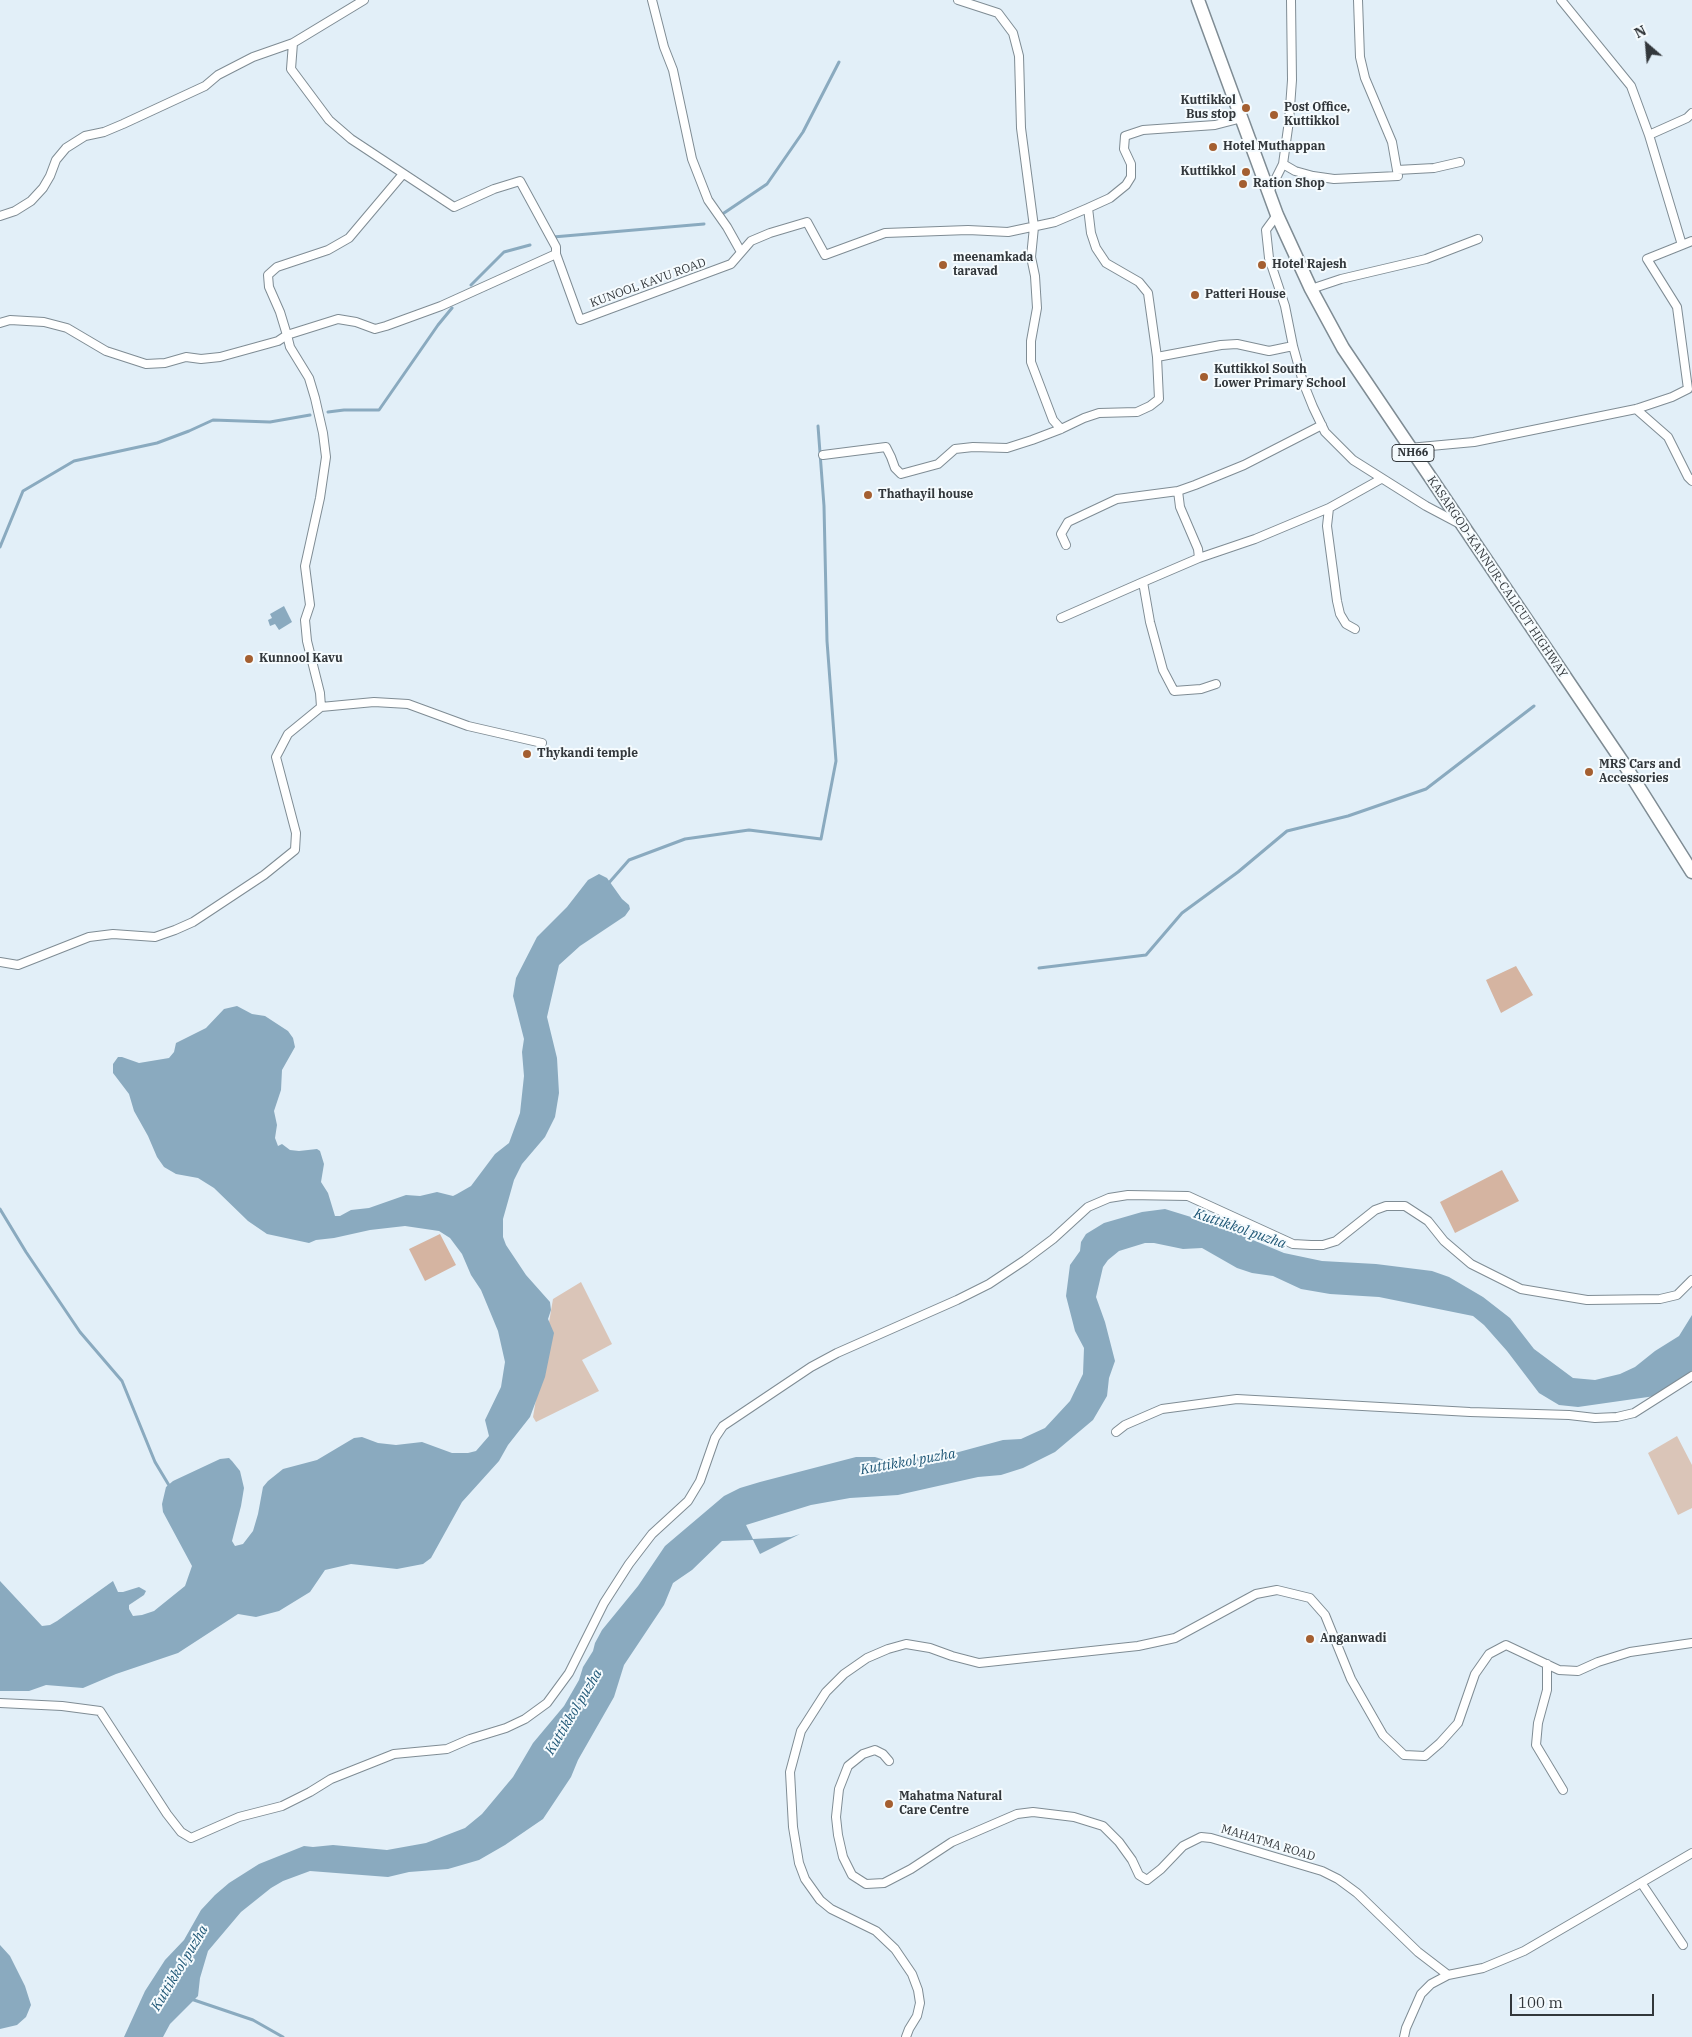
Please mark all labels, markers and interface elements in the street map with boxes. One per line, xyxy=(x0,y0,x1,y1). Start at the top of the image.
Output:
north arrow xyxy=(1622,20,1672,70)
text: N xyxy=(1631,21,1649,42)
place label: Kuttikkol Bus stop xyxy=(1181,94,1236,122)
place label: Post Office, Kuttikkol xyxy=(1284,101,1350,129)
marker: Kuttikkol Bus stop xyxy=(1240,102,1252,114)
marker: Post Office, Kuttikkol xyxy=(1268,109,1280,121)
place label: Hotel Muthappan xyxy=(1223,140,1325,154)
marker: Hotel Muthappan xyxy=(1207,141,1219,153)
place label: Kuttikkol xyxy=(1181,165,1236,179)
marker: Kuttikkol xyxy=(1240,166,1252,178)
place label: Ration Shop xyxy=(1253,177,1325,191)
marker: Ration Shop xyxy=(1237,178,1249,190)
place label: meenamkada taravad xyxy=(953,251,1033,279)
street label: KUNOOL KAVU ROAD xyxy=(588,255,708,311)
place label: Hotel Rajesh xyxy=(1272,258,1347,272)
marker: meenamkada taravad xyxy=(937,259,949,271)
marker: Hotel Rajesh xyxy=(1256,259,1268,271)
place label: Patteri House xyxy=(1205,288,1286,302)
marker: Patteri House xyxy=(1189,289,1201,301)
place label: Kuttikkol South Lower Primary School xyxy=(1214,363,1346,391)
marker: Kuttikkol South Lower Primary School xyxy=(1198,371,1210,383)
road number: NH66 xyxy=(1392,444,1434,462)
street label: KASARGOD-KANNUR-CALICUT HIGHWAY xyxy=(1424,473,1570,681)
place label: Thathayil house xyxy=(878,488,973,502)
marker: Thathayil house xyxy=(862,489,874,501)
place label: Kunnool Kavu xyxy=(259,652,343,666)
marker: Kunnool Kavu xyxy=(243,653,255,665)
place label: Thykandi temple xyxy=(537,747,638,761)
marker: Thykandi temple xyxy=(521,748,533,760)
place label: MRS Cars and Accessories xyxy=(1599,758,1681,786)
marker: MRS Cars and Accessories xyxy=(1583,766,1595,778)
water label: Kuttikkol puzha xyxy=(1192,1205,1288,1253)
water label: Kuttikkol puzha xyxy=(859,1445,957,1479)
place label: Anganwadi xyxy=(1320,1632,1387,1646)
marker: Anganwadi xyxy=(1304,1633,1316,1645)
water label: Kuttikkol puzha xyxy=(542,1666,606,1758)
place label: Mahatma Natural Care Centre xyxy=(899,1790,1002,1818)
marker: Mahatma Natural Care Centre xyxy=(883,1798,895,1810)
street label: MAHATMA ROAD xyxy=(1219,1822,1317,1864)
water label: Kuttikkol puzha xyxy=(148,1922,212,2014)
scale bar xyxy=(1512,1984,1656,2016)
text: 100 m xyxy=(1518,1993,1563,2012)

